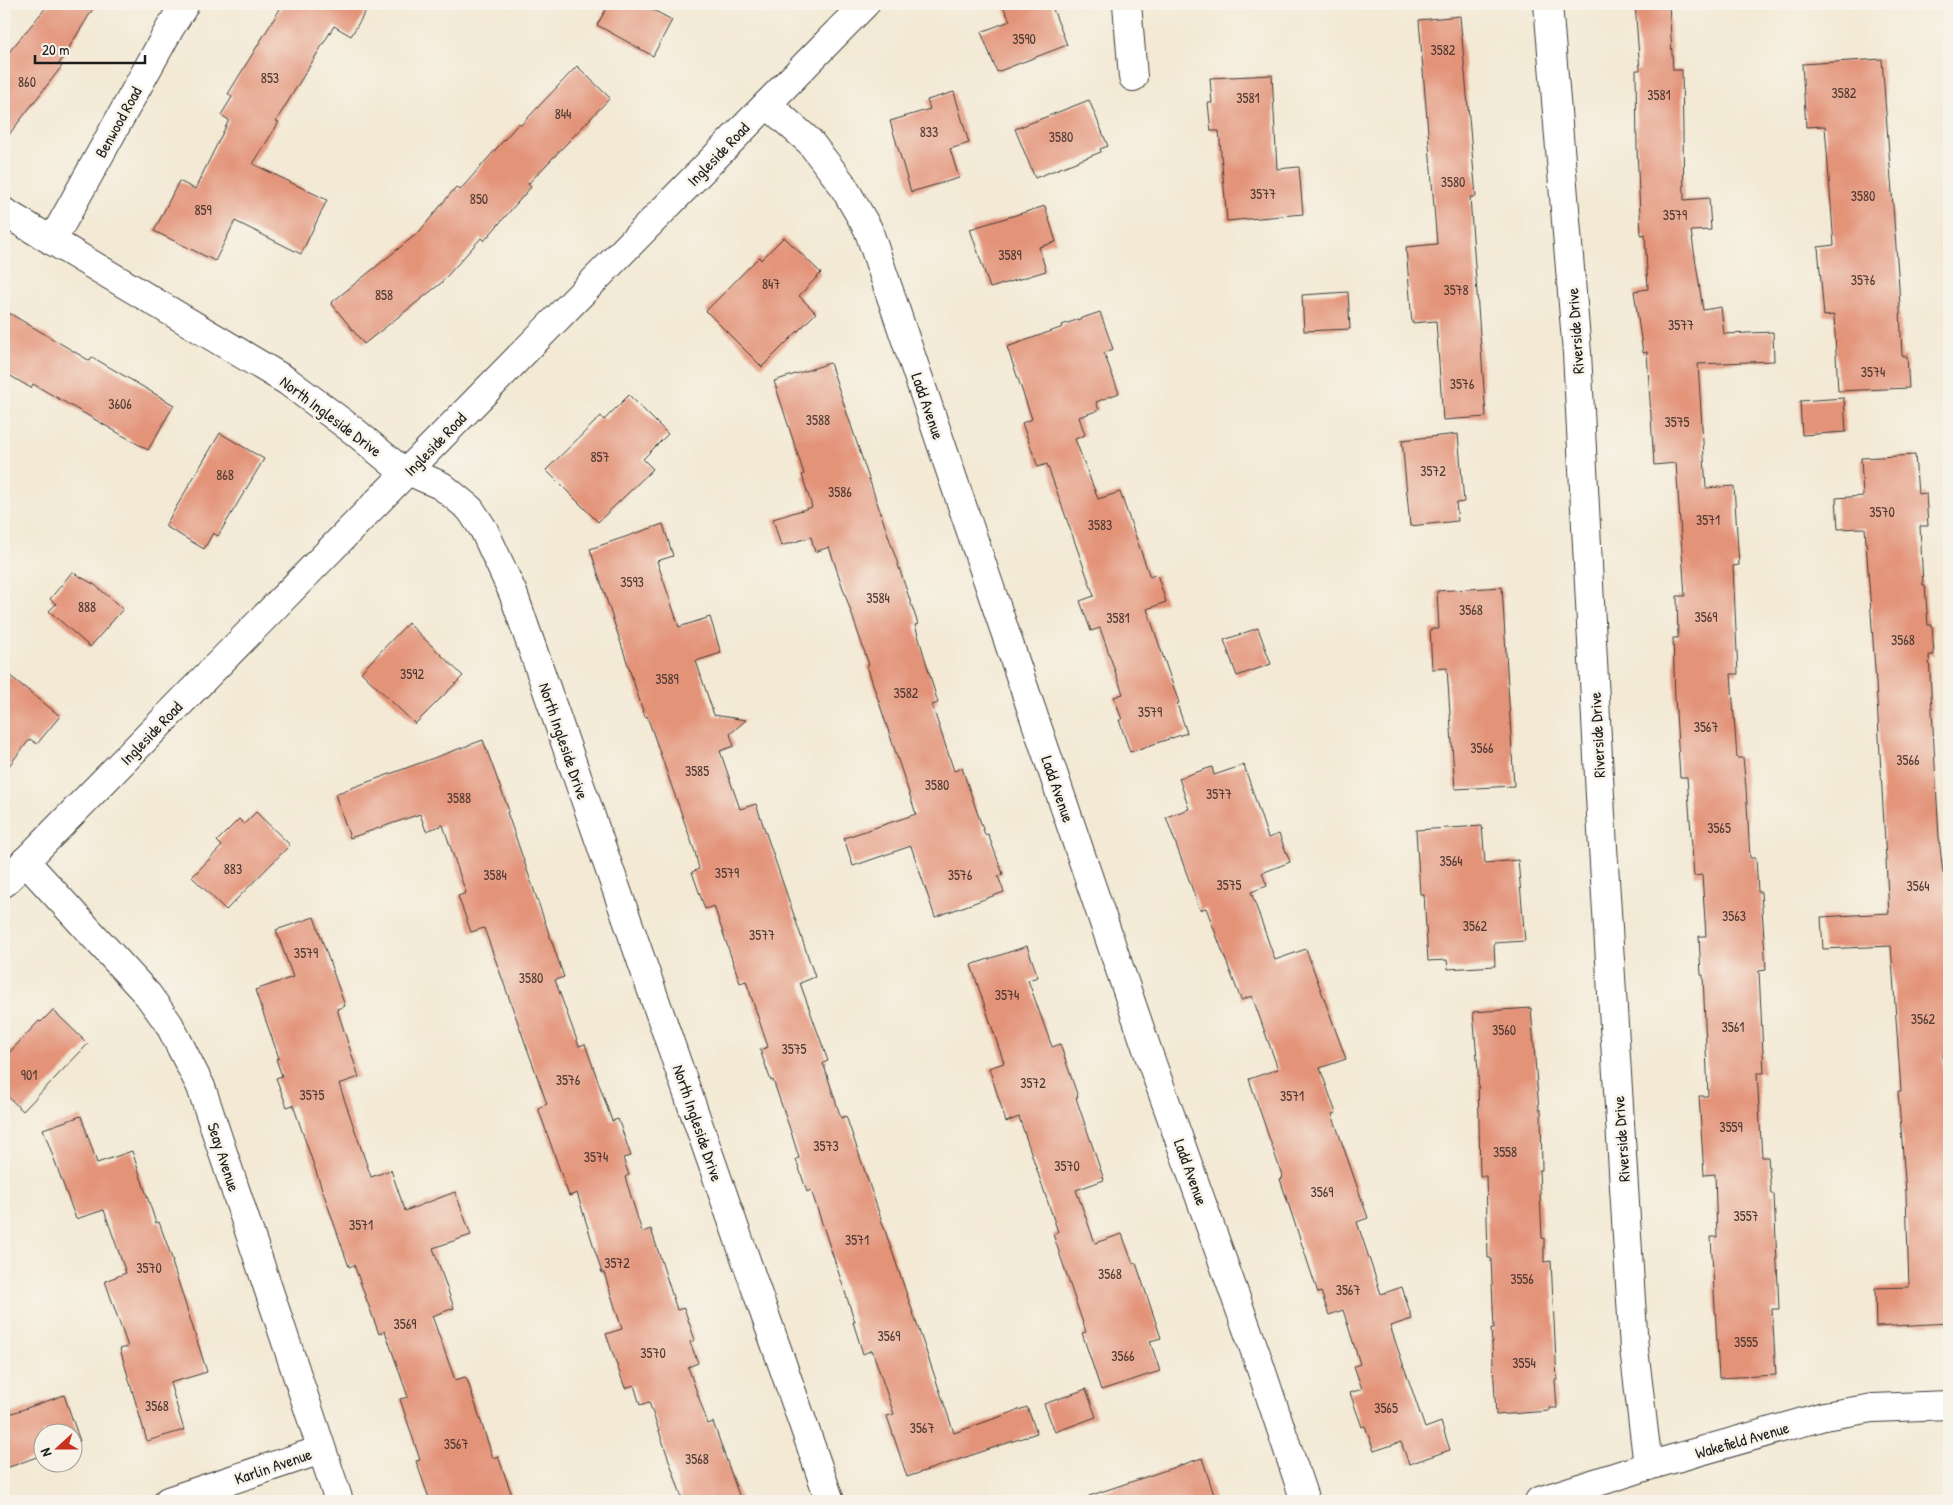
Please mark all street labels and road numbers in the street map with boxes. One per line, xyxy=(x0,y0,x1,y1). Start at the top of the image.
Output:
street label: Benwood Road xyxy=(89,82,147,162)
street label: Ingleside Road xyxy=(682,117,754,191)
street label: Riverside Drive xyxy=(1561,287,1589,375)
street label: Ladd Avenue xyxy=(906,370,950,443)
street label: North Ingleside Drive xyxy=(276,371,387,462)
street label: Ingleside Road xyxy=(399,407,471,481)
street label: North Ingleside Drive xyxy=(534,680,594,803)
street label: Riverside Drive xyxy=(1584,691,1610,778)
street label: Ingleside Road xyxy=(115,696,187,770)
street label: Ladd Avenue xyxy=(1036,753,1080,826)
street label: North Ingleside Drive xyxy=(668,1062,728,1185)
street label: Riverside Drive xyxy=(1607,1095,1635,1183)
street label: Seay Avenue xyxy=(203,1120,246,1195)
street label: Ladd Avenue xyxy=(1169,1136,1213,1209)
street label: Wakefield Avenue xyxy=(1693,1416,1792,1464)
street label: Karlin Avenue xyxy=(232,1442,315,1489)

